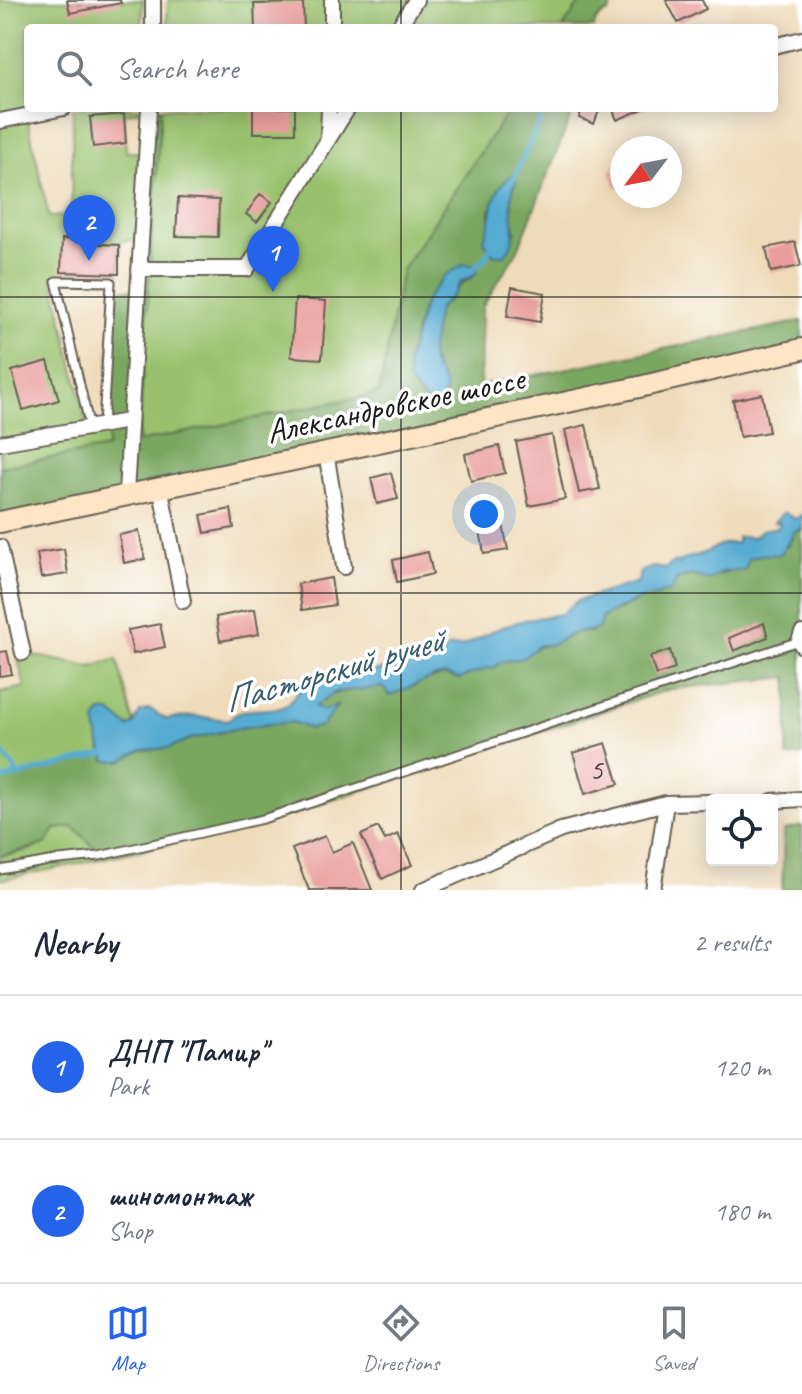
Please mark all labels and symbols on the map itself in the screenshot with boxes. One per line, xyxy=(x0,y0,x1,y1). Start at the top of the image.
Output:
north arrow xyxy=(610,136,682,208)
pin: 2 xyxy=(63,195,115,261)
pin: 1 xyxy=(247,226,299,292)
street label: Александровское шоссе xyxy=(262,356,531,453)
your location xyxy=(464,494,504,534)
water label: Пасторский ручей xyxy=(218,615,455,723)
house number: 5 xyxy=(589,750,604,788)

